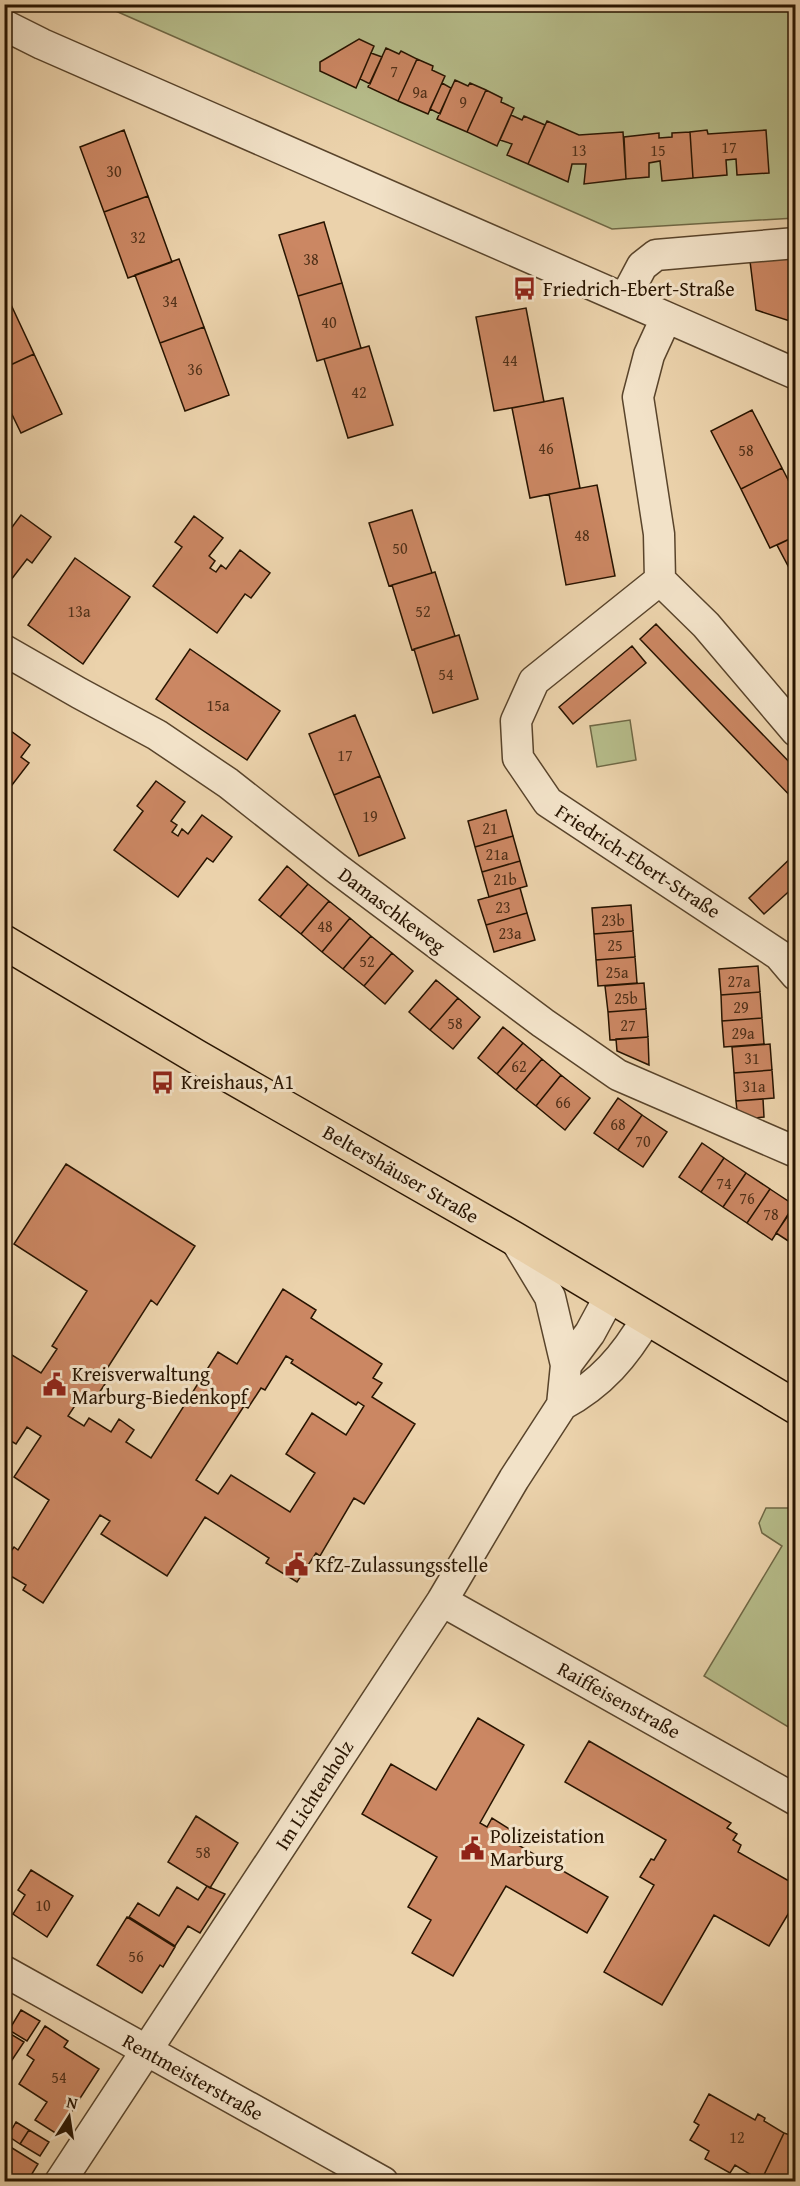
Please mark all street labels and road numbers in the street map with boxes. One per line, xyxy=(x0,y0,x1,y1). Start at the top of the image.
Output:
street label: Friedrich-Ebert-Straße xyxy=(550,796,727,925)
street label: Damaschkeweg xyxy=(333,860,452,960)
street label: Beltershäuser Straße xyxy=(318,1117,485,1230)
street label: Raiffeisenstraße xyxy=(552,1654,686,1745)
street label: Im Lichtenholz xyxy=(267,1734,360,1855)
street label: Rentmeisterstraße xyxy=(118,2026,269,2127)

